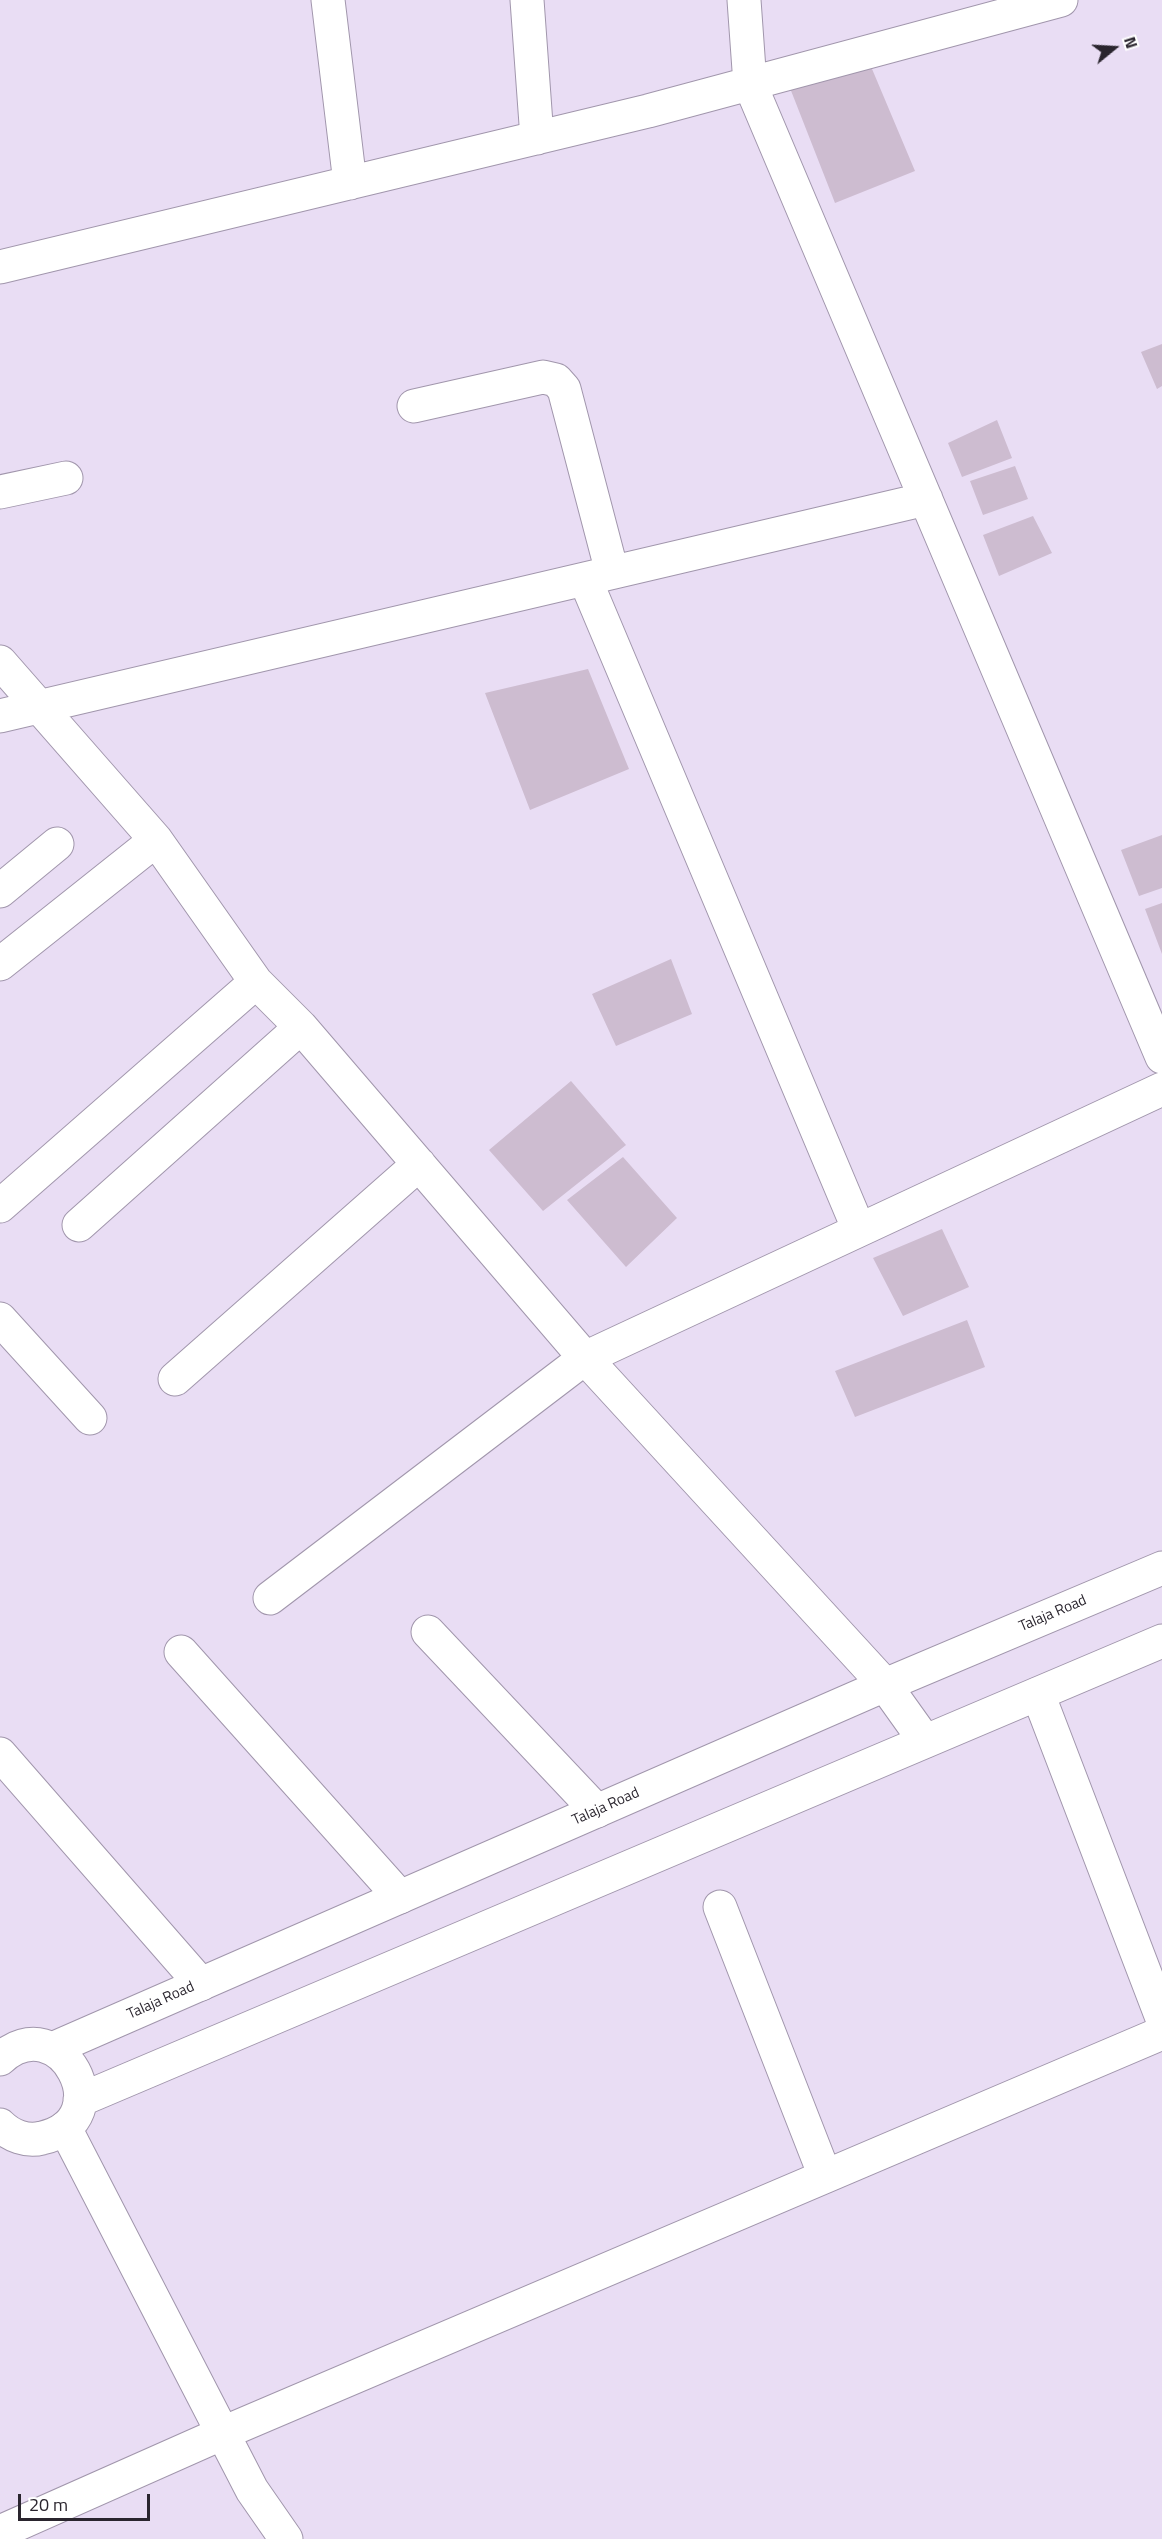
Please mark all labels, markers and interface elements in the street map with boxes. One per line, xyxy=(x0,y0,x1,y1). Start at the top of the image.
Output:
north arrow xyxy=(1084,18,1144,78)
text: N xyxy=(1118,33,1144,51)
street label: Talaja Road xyxy=(1017,1592,1089,1636)
street label: Talaja Road xyxy=(570,1784,642,1830)
street label: Talaja Road xyxy=(125,1978,197,2024)
scale bar xyxy=(21,2482,153,2520)
text: 20 m xyxy=(29,2491,68,2518)

